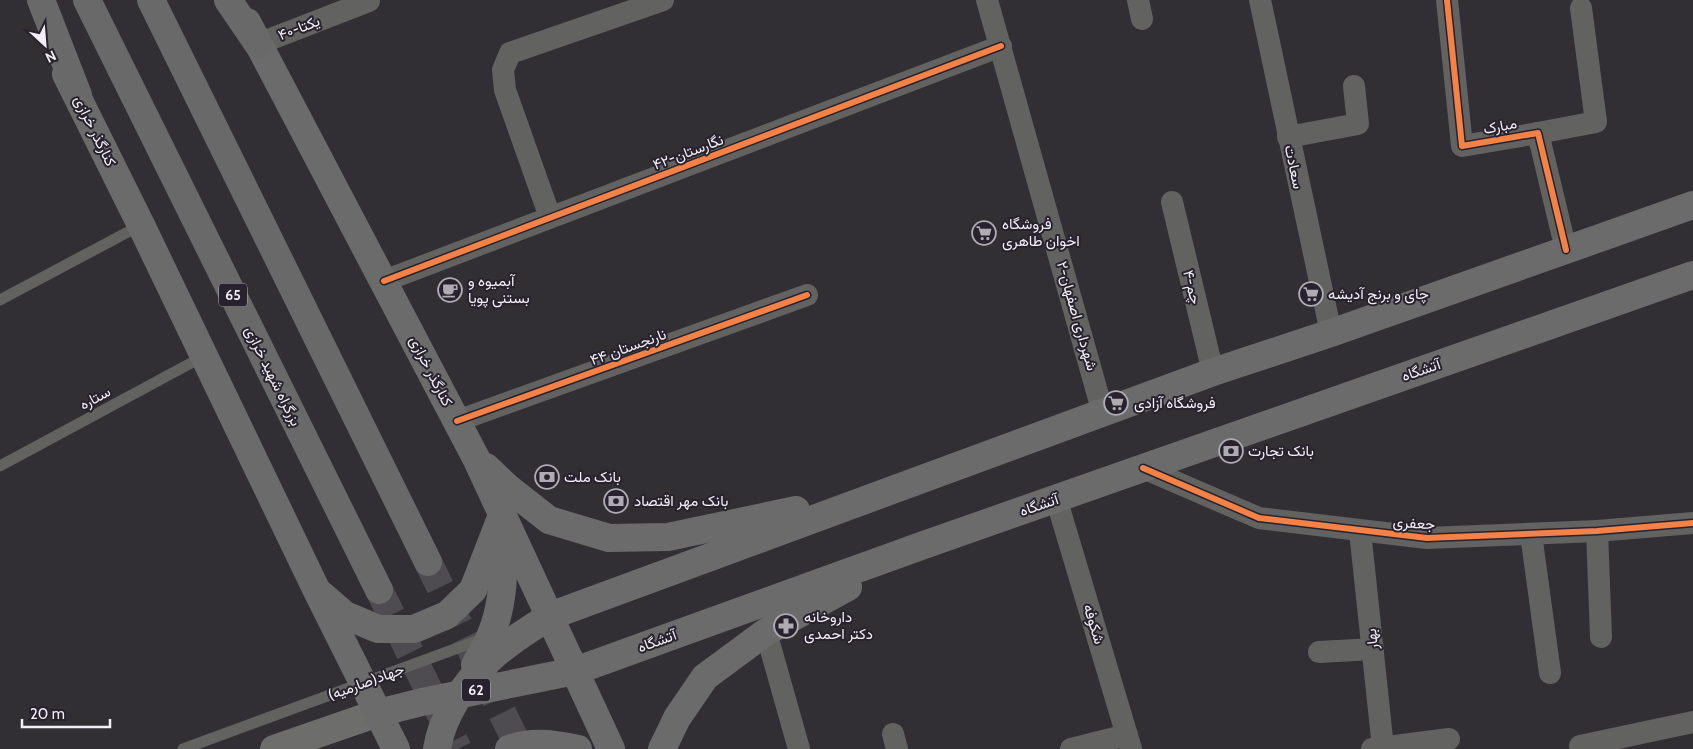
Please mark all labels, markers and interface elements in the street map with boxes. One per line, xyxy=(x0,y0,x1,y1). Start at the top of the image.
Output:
street label: ۴۰-یکتا xyxy=(276,12,322,44)
north arrow xyxy=(20,20,70,70)
text: N xyxy=(42,46,59,67)
street label: کنارگذر خرازی xyxy=(69,93,120,170)
street label: مبارک xyxy=(1482,114,1518,138)
street label: ۴۲-نگارستان xyxy=(650,130,726,174)
street label: سعادت xyxy=(1281,143,1307,191)
place label: فروشگاه اخوان طاهری xyxy=(1002,215,1080,251)
supermarket icon: فروشگاه اخوان طاهری xyxy=(971,220,997,246)
street label: ۲-شهرداری اصفهان xyxy=(1052,259,1101,373)
street label: ۴-چم xyxy=(1178,268,1205,306)
place label: آبمیوه و بستنی پویا xyxy=(468,272,530,308)
cafe icon: آبمیوه و بستنی پویا xyxy=(437,277,463,303)
supermarket icon: چای و برنج آدیشه xyxy=(1298,281,1324,307)
road number: 65 xyxy=(219,284,247,306)
place label: چای و برنج آدیشه xyxy=(1328,285,1429,305)
street label: بزرگراه شهید خرازی xyxy=(240,323,305,429)
street label: ۴۴ نارنجستان xyxy=(587,325,669,369)
street label: کنارگذر خرازی xyxy=(405,333,457,410)
street label: آتشگاه xyxy=(1399,355,1444,385)
street label: ستاره xyxy=(76,382,114,414)
supermarket icon: فروشگاه آزادی xyxy=(1103,390,1129,416)
place label: فروشگاه آزادی xyxy=(1134,394,1216,413)
bank icon: بانک تجارت xyxy=(1218,438,1244,464)
place label: بانک تجارت xyxy=(1248,442,1314,460)
bank icon: بانک ملت xyxy=(534,464,560,490)
place label: بانک ملت xyxy=(564,468,621,486)
bank icon: بانک مهر اقتصاد xyxy=(603,488,629,514)
street label: آتشگاه xyxy=(1017,490,1062,520)
place label: بانک مهر اقتصاد xyxy=(634,492,728,510)
street label: جعفری xyxy=(1392,513,1436,534)
street label: شکوفه xyxy=(1079,602,1109,646)
place label: داروخانه دکتر احمدی xyxy=(804,608,873,644)
pharmacy icon: داروخانه دکتر احمدی xyxy=(773,613,799,639)
street label: آتشگاه xyxy=(635,625,680,656)
street label: بهار xyxy=(1362,628,1382,651)
street label: جهاد(صارمیه) xyxy=(325,660,407,704)
road number: 62 xyxy=(462,678,490,702)
scale bar xyxy=(22,696,110,728)
text: 20 m xyxy=(30,705,65,723)

